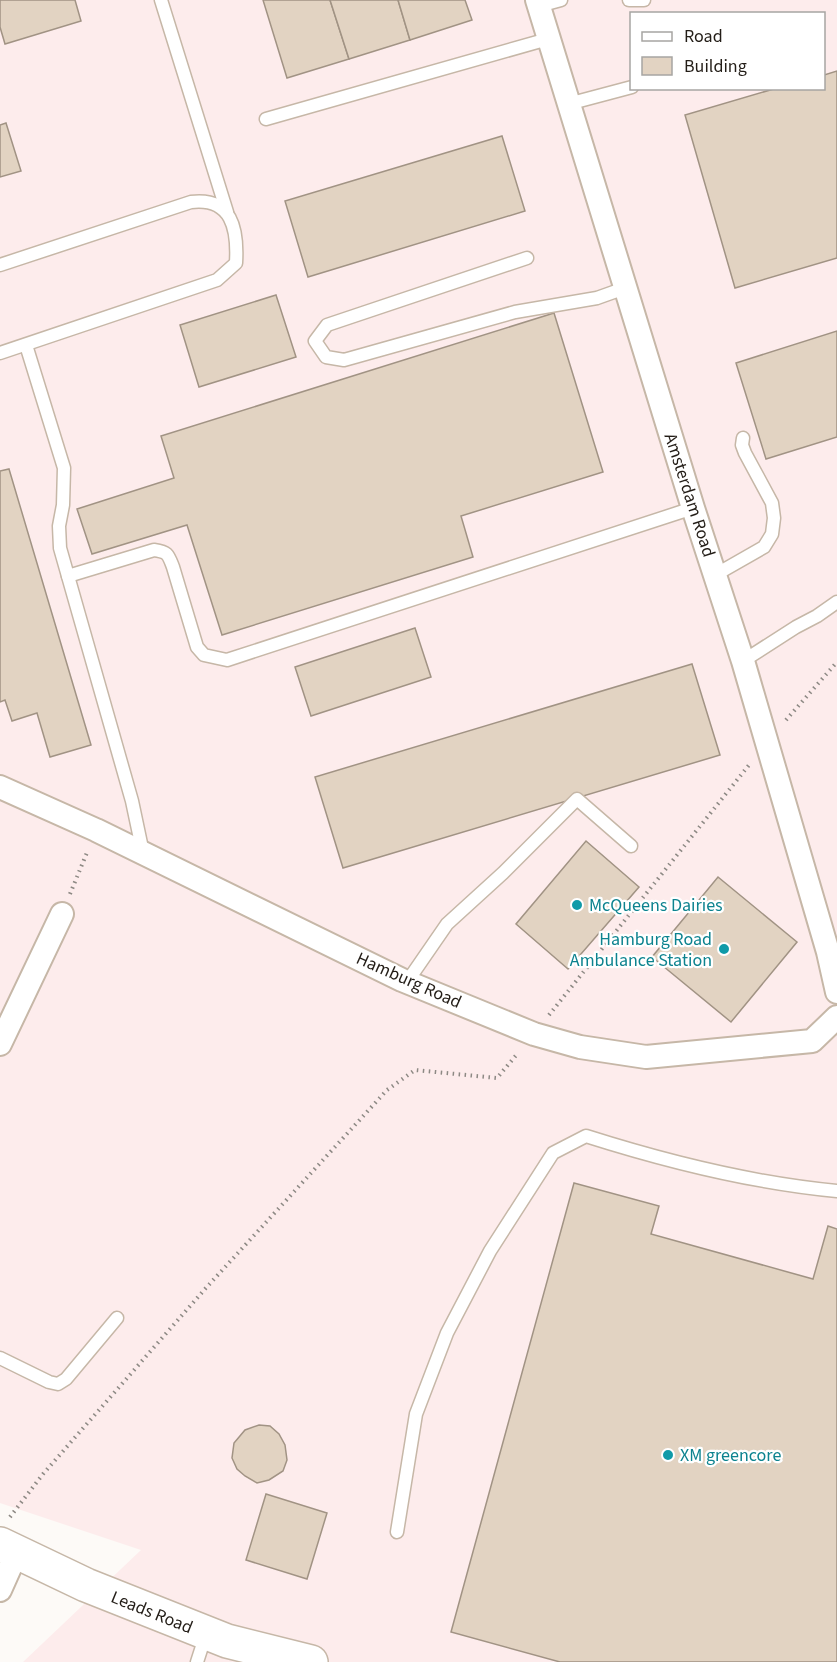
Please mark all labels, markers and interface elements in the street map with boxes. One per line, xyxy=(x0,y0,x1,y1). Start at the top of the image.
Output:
legend xyxy=(630,12,825,90)
text: Road xyxy=(684,24,723,49)
text: Building xyxy=(684,54,747,79)
street label: Amsterdam Road xyxy=(658,430,721,560)
place label: McQueens Dairies xyxy=(589,893,723,918)
marker: McQueens Dairies xyxy=(570,898,584,912)
place label: Hamburg Road Ambulance Station xyxy=(570,927,712,973)
marker: Hamburg Road Ambulance Station xyxy=(717,942,731,956)
street label: Hamburg Road xyxy=(352,946,465,1015)
place label: XM greencore xyxy=(680,1443,781,1468)
marker: XM greencore xyxy=(661,1448,675,1462)
street label: Leads Road xyxy=(107,1585,196,1640)

